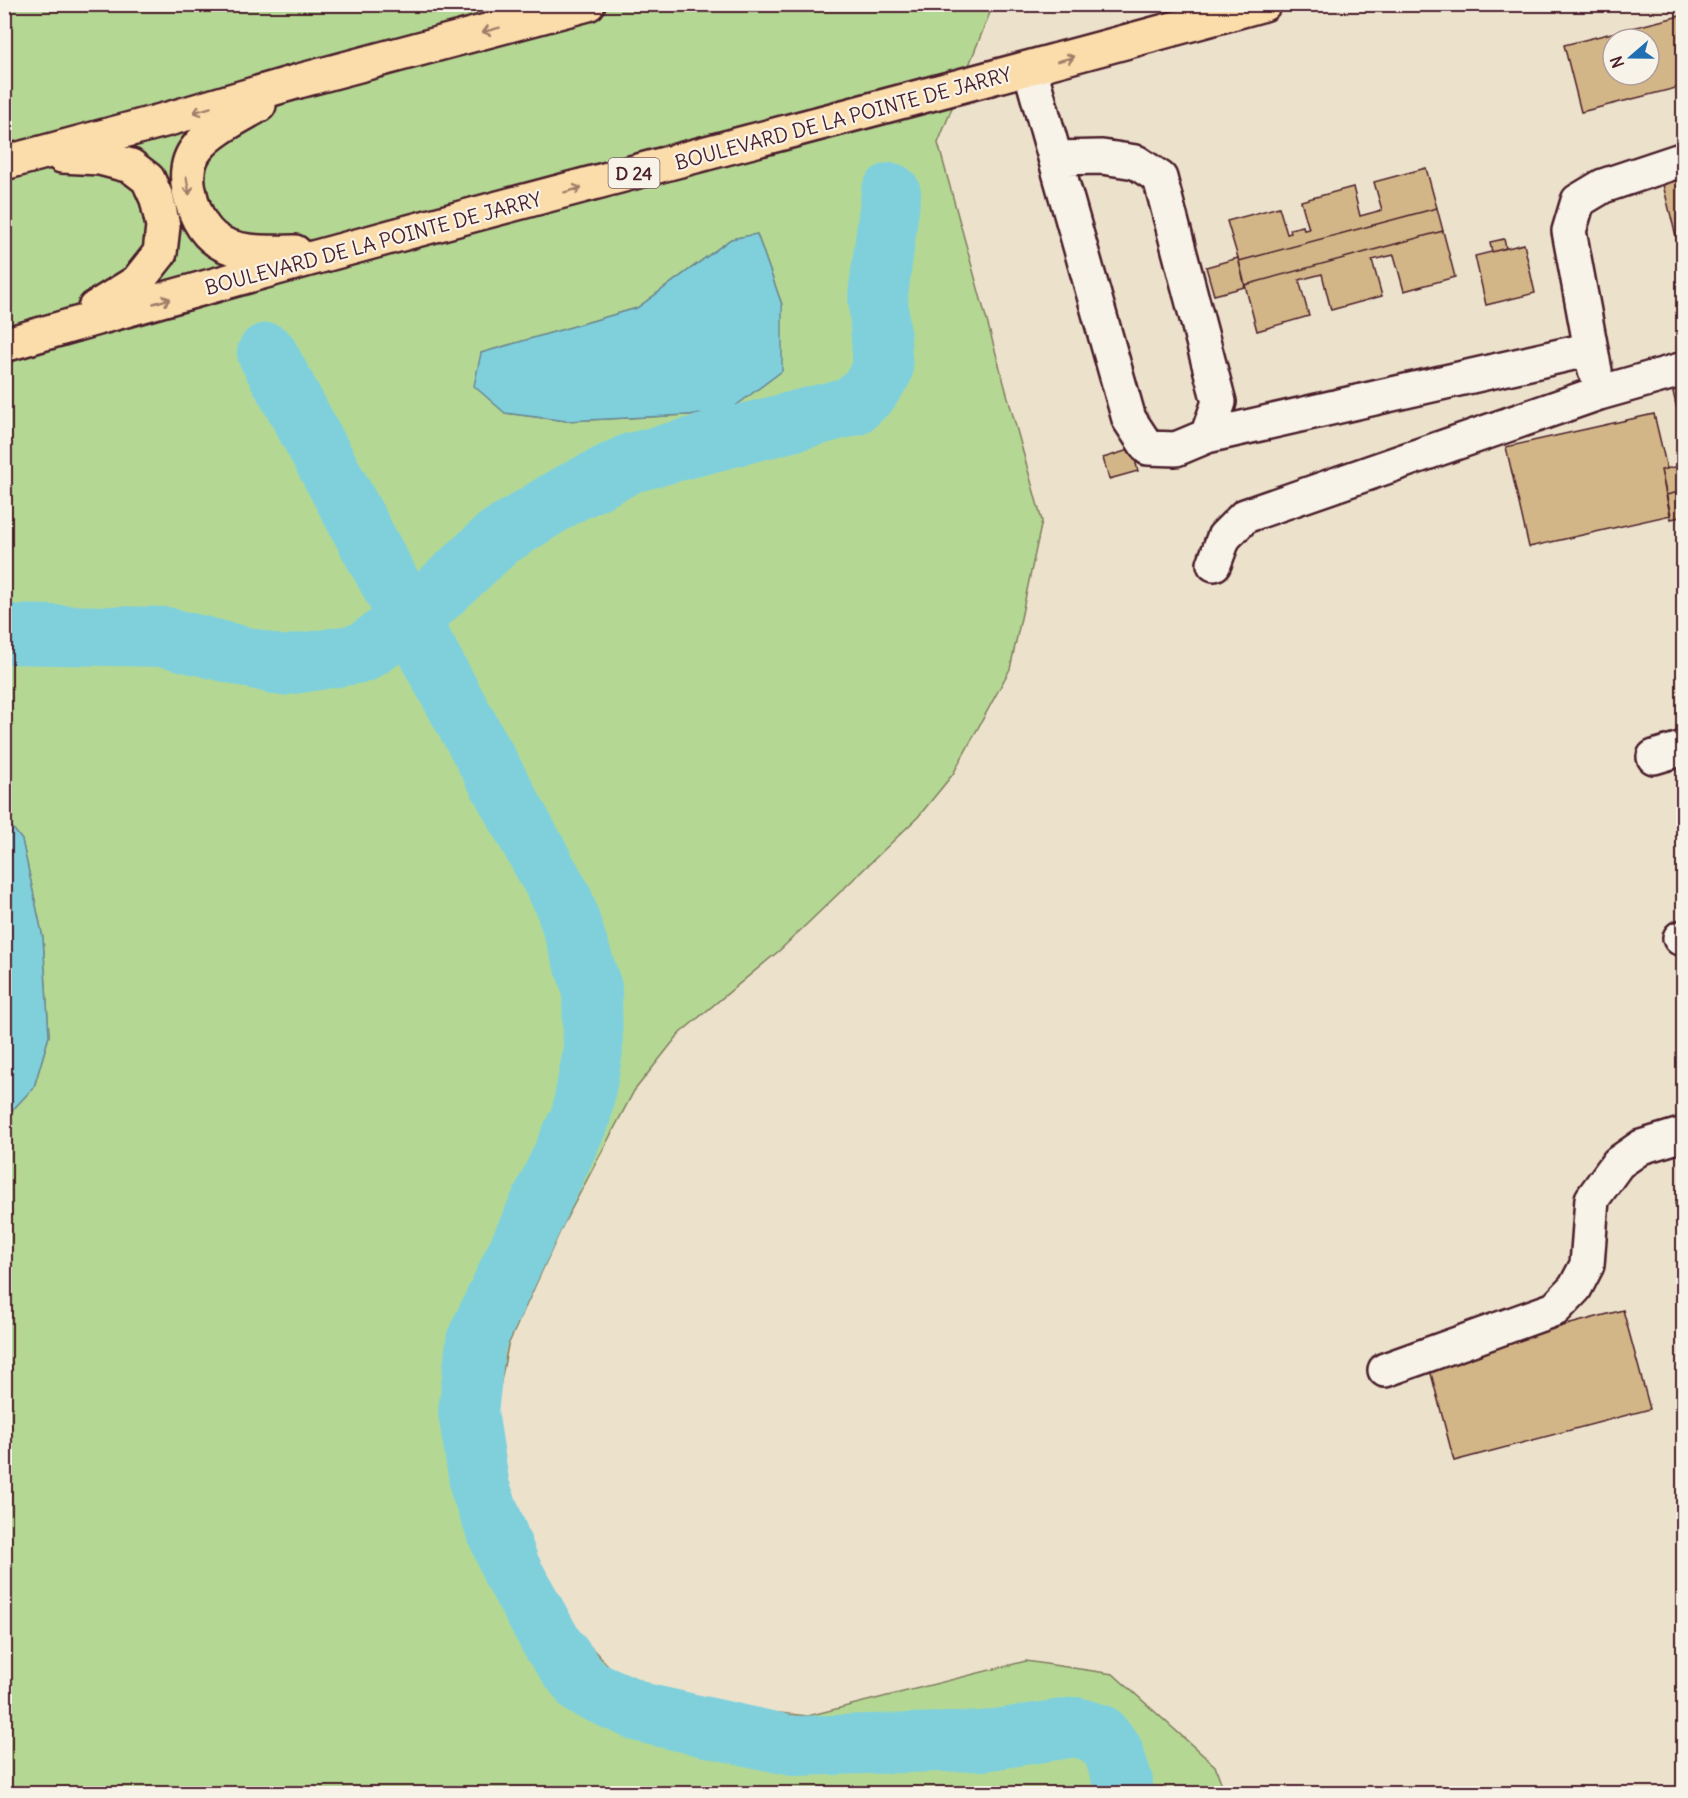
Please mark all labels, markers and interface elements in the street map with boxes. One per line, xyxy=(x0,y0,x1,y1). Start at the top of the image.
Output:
one-way arrow xyxy=(482,25,501,36)
north arrow xyxy=(1601,27,1661,87)
one-way arrow xyxy=(1056,53,1075,64)
text: N xyxy=(1606,54,1628,71)
street label: BOULEVARD DE LA POINTE DE JARRY xyxy=(672,61,1014,175)
one-way arrow xyxy=(193,105,212,116)
road number: D 24 xyxy=(608,158,660,188)
one-way arrow xyxy=(183,176,194,196)
one-way arrow xyxy=(563,183,582,195)
street label: BOULEVARD DE LA POINTE DE JARRY xyxy=(202,186,544,300)
one-way arrow xyxy=(152,294,171,306)

